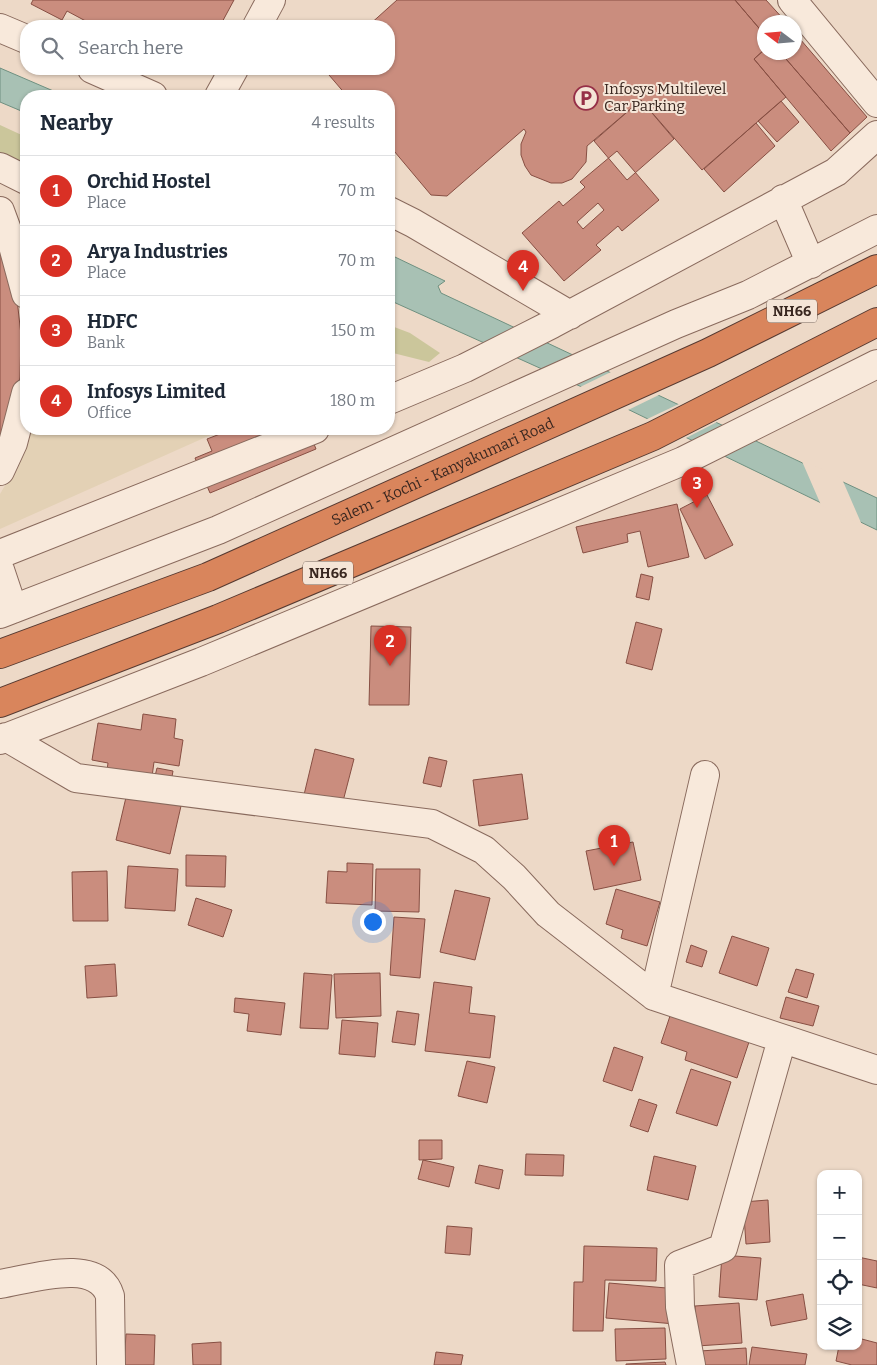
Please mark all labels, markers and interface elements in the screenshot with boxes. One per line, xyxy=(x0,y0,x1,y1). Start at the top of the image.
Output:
north arrow xyxy=(757,15,802,60)
search box xyxy=(20,20,395,75)
icon: search xyxy=(38,34,66,62)
text: Search here xyxy=(78,36,183,59)
place label: Infosys Multilevel Car Parking xyxy=(604,80,726,115)
parking icon: Infosys Multilevel Car Parking xyxy=(573,85,599,111)
text: Nearby xyxy=(40,110,113,136)
text: 4 results xyxy=(312,113,375,132)
text: Orchid Hostel xyxy=(87,170,211,193)
text: 1 xyxy=(53,181,59,200)
text: 70 m xyxy=(339,181,375,200)
text: Place xyxy=(87,193,126,212)
text: Arya Industries xyxy=(87,240,228,263)
pin: 4 xyxy=(507,250,539,291)
text: 2 xyxy=(51,251,61,270)
text: 70 m xyxy=(339,251,375,270)
text: Place xyxy=(87,263,126,282)
road number: NH66 xyxy=(767,300,817,322)
text: HDFC xyxy=(87,310,138,333)
text: 3 xyxy=(51,321,61,340)
text: 150 m xyxy=(331,321,375,340)
text: Bank xyxy=(87,333,125,352)
text: Infosys Limited xyxy=(87,380,226,403)
text: 4 xyxy=(51,391,61,410)
text: 180 m xyxy=(330,391,375,410)
text: Office xyxy=(87,403,132,422)
street label: Salem - Kochi - Kanyakumari Road xyxy=(329,414,557,530)
pin: 3 xyxy=(681,467,713,508)
road number: NH66 xyxy=(303,562,353,584)
pin: 2 xyxy=(374,625,406,666)
pin: 1 xyxy=(598,825,630,866)
your location xyxy=(360,909,386,935)
map controls xyxy=(817,1170,862,1350)
button: + xyxy=(817,1170,862,1215)
button: − xyxy=(817,1215,862,1260)
button: locate xyxy=(817,1260,862,1305)
button: layers xyxy=(817,1305,862,1350)

